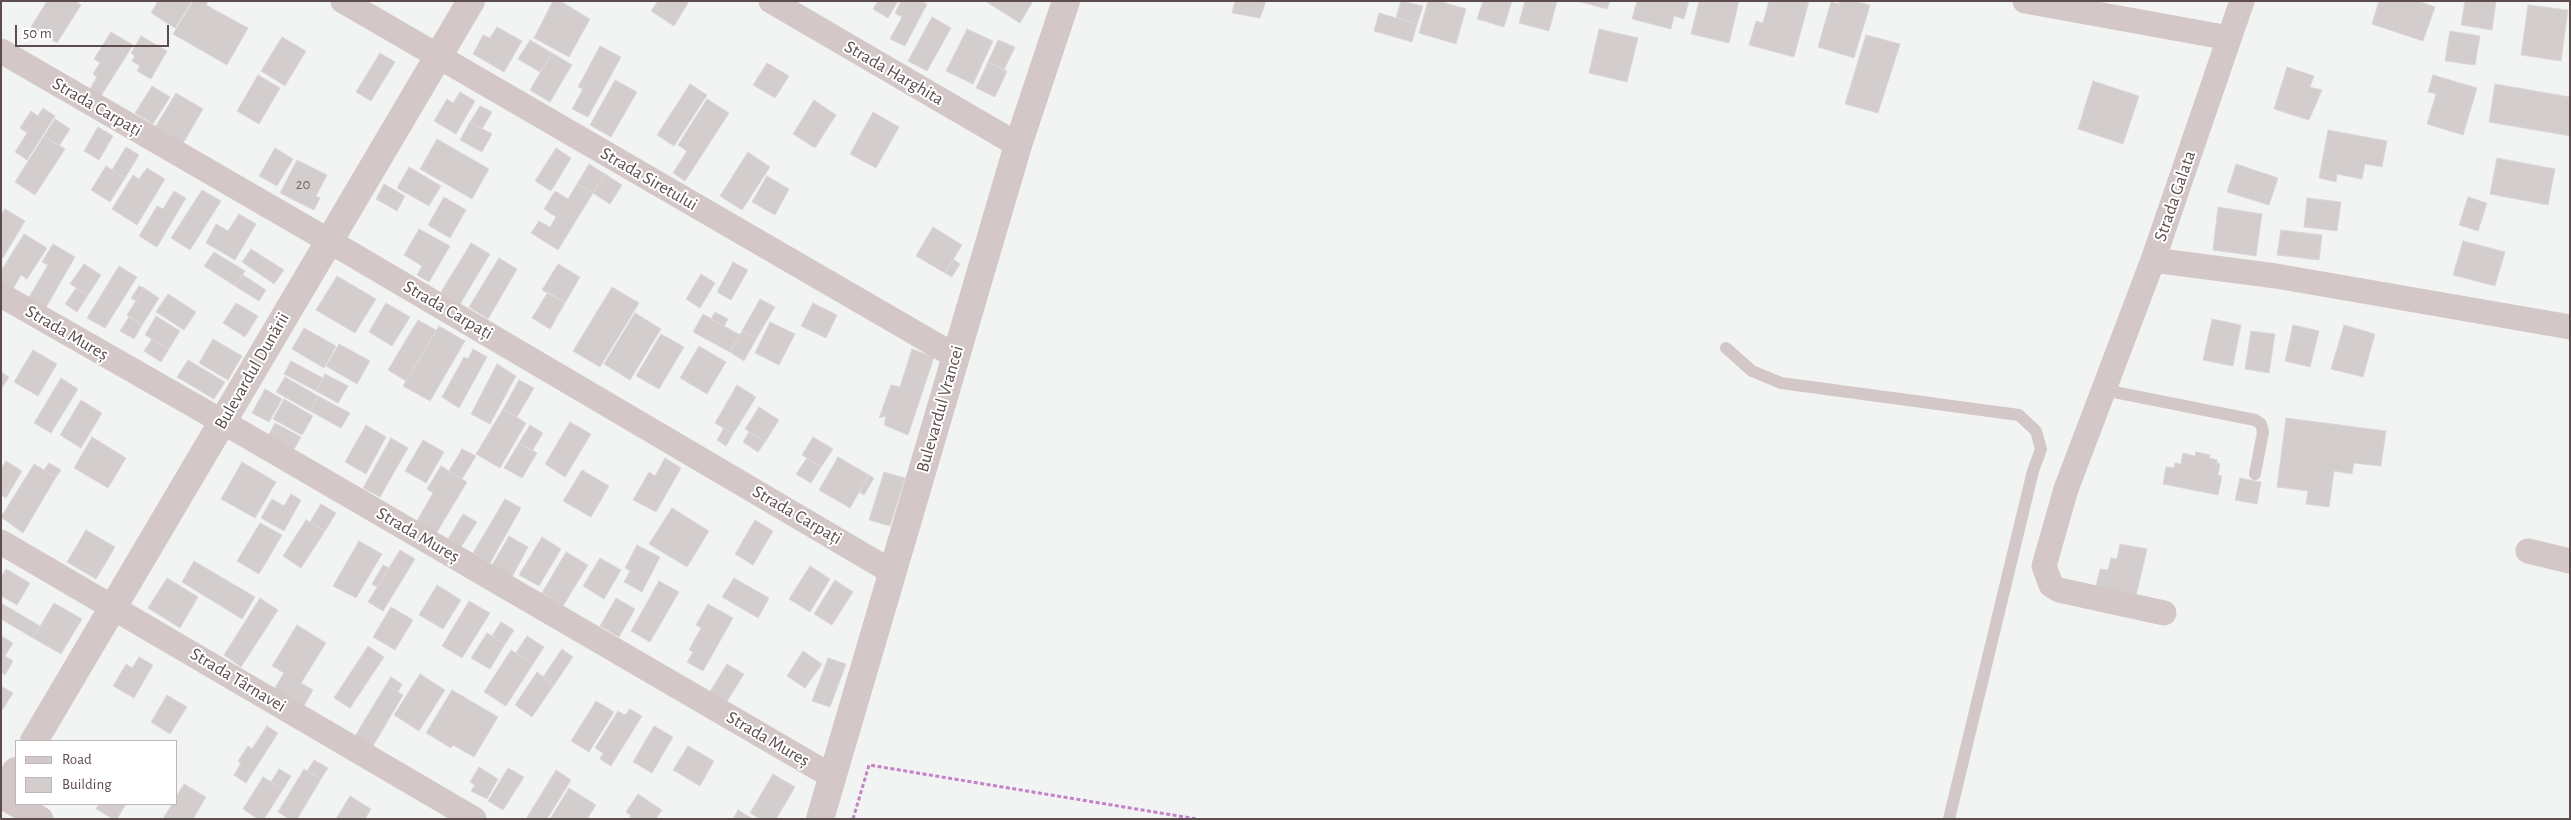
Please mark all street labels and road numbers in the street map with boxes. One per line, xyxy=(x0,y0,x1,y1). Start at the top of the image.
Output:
street label: Strada Harghita xyxy=(840,36,948,110)
street label: Strada Carpați xyxy=(48,73,146,141)
street label: Strada Siretului xyxy=(597,142,701,216)
street label: Strada Galata xyxy=(2149,148,2201,244)
street label: Strada Carpați xyxy=(399,276,497,344)
street label: Strada Mureș xyxy=(22,301,112,365)
street label: Bulevardul Dunării xyxy=(210,309,294,433)
street label: Bulevardul Vrancei xyxy=(912,343,968,475)
street label: Strada Carpați xyxy=(748,481,846,549)
street label: Strada Mureș xyxy=(373,503,463,567)
street label: Strada Târnavei xyxy=(186,643,290,717)
street label: Strada Mureș xyxy=(723,707,813,771)

